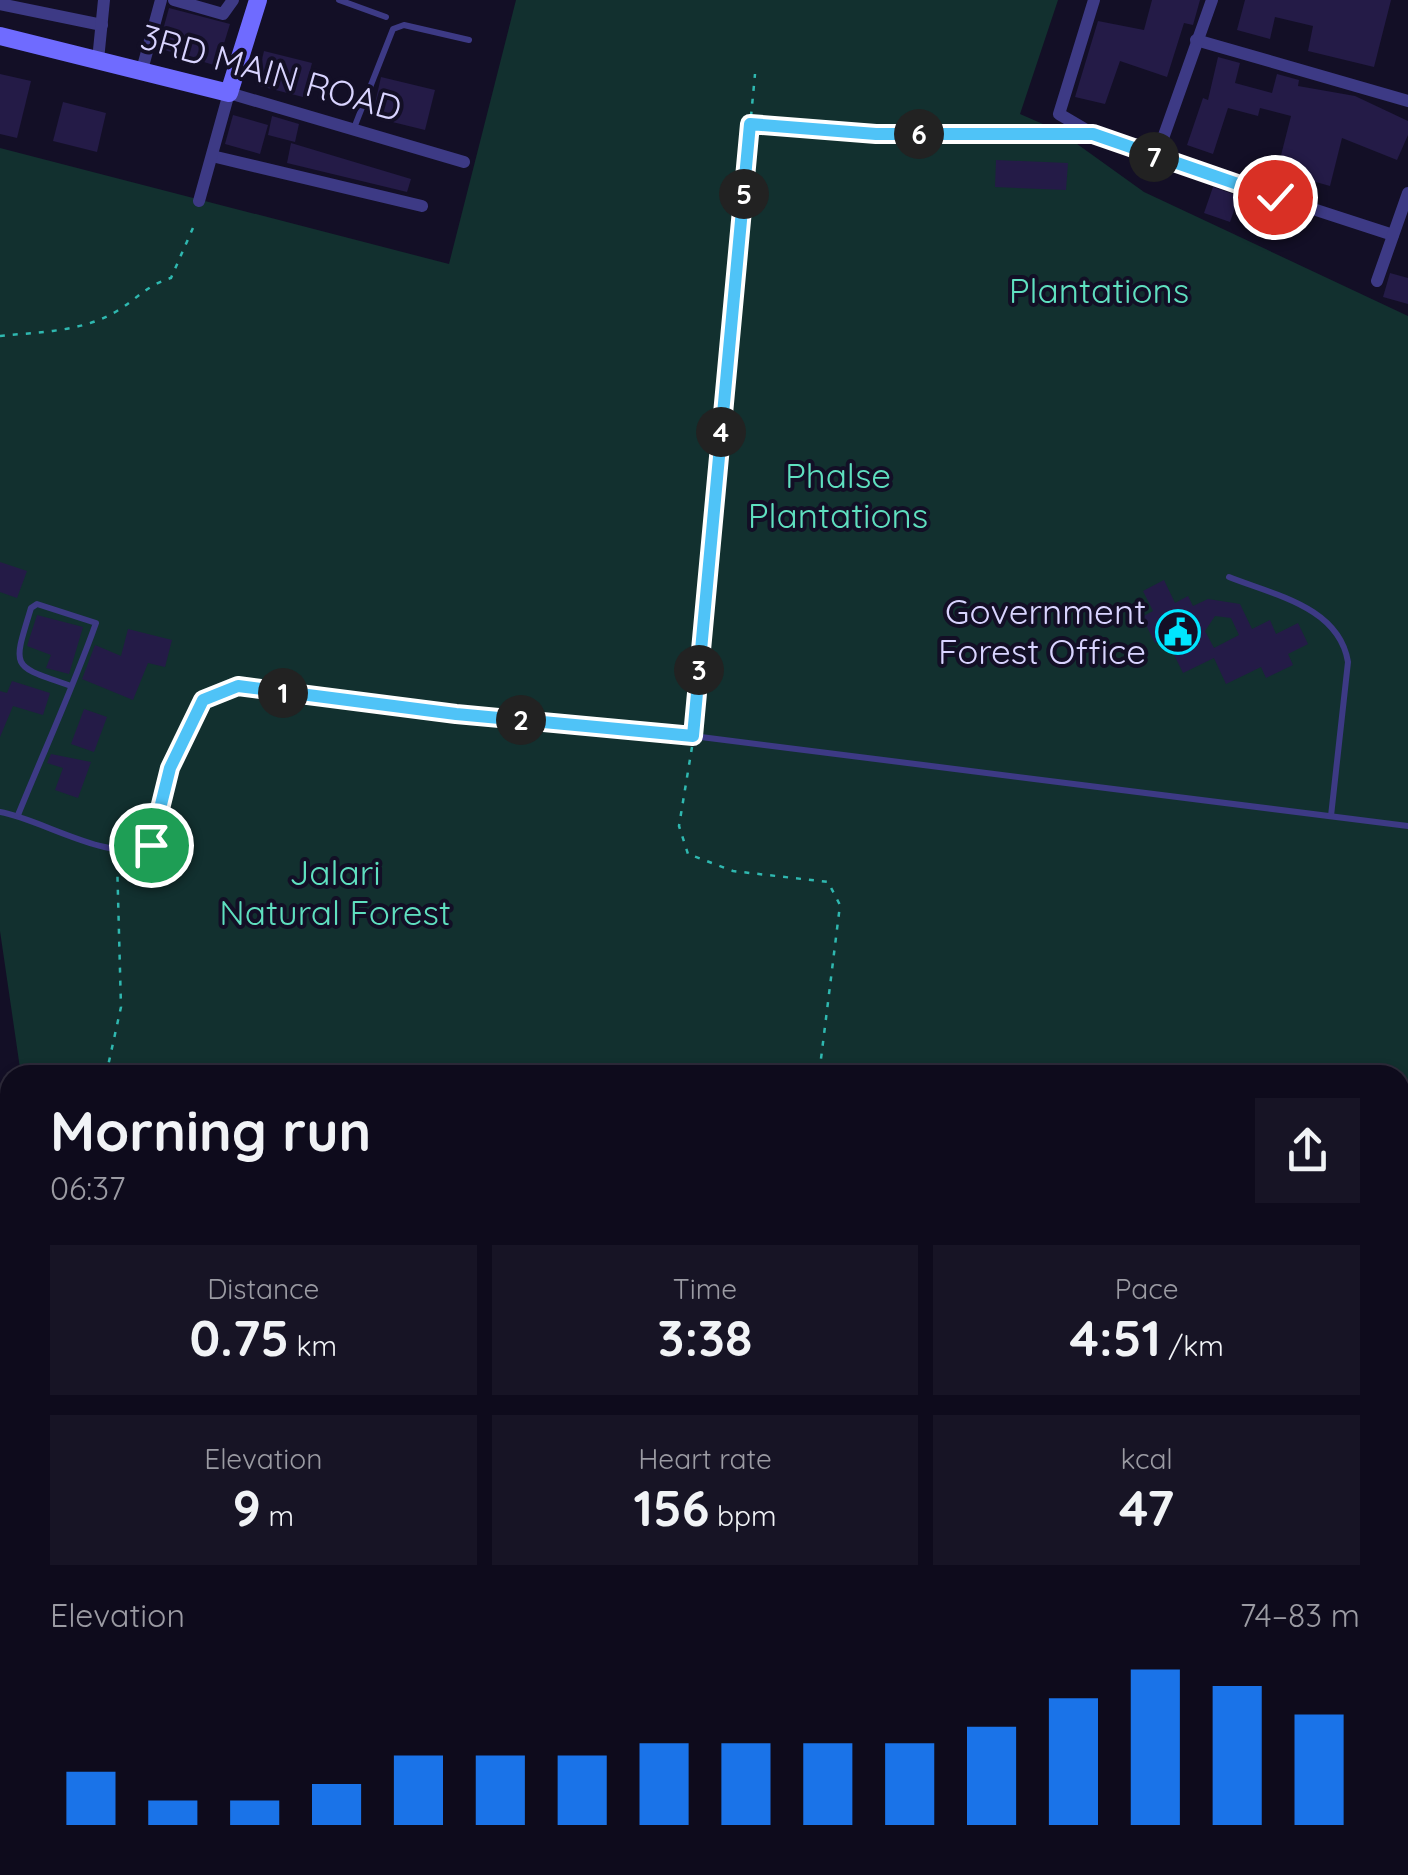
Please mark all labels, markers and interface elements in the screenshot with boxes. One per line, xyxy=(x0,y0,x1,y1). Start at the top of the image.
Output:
street label: 3RD MAIN ROAD xyxy=(136,14,407,130)
pin: 6 xyxy=(894,109,944,159)
text: 6 xyxy=(911,116,927,151)
pin: 7 xyxy=(1129,132,1179,182)
text: 7 xyxy=(1146,139,1162,174)
pin xyxy=(1233,155,1318,240)
pin: 5 xyxy=(719,169,769,219)
icon: check xyxy=(1248,170,1303,225)
text: 5 xyxy=(736,176,752,211)
park label: Plantations xyxy=(1009,268,1189,312)
pin: 4 xyxy=(696,407,746,457)
text: 4 xyxy=(713,414,729,449)
park label: Phalse Plantations xyxy=(748,453,928,537)
place label: Government Forest Office xyxy=(938,589,1146,673)
public building icon: Government Forest Office xyxy=(1155,609,1201,655)
pin: 3 xyxy=(674,645,724,695)
text: 3 xyxy=(691,652,707,687)
pin: 1 xyxy=(258,668,308,718)
text: 1 xyxy=(278,675,288,710)
pin: 2 xyxy=(496,695,546,745)
text: 2 xyxy=(513,702,529,737)
pin xyxy=(109,803,194,888)
icon: arrive xyxy=(124,818,179,873)
park label: Jalari Natural Forest xyxy=(219,850,451,934)
text: Morning run xyxy=(50,1096,371,1165)
button: share xyxy=(1255,1098,1360,1203)
text: 06:37 xyxy=(50,1168,125,1208)
text: Distance xyxy=(207,1271,319,1306)
text: Time xyxy=(673,1271,737,1306)
text: Pace xyxy=(1115,1271,1179,1306)
text: 0.75 xyxy=(190,1306,289,1369)
text: 3:38 xyxy=(658,1306,752,1369)
text: 4:51 xyxy=(1070,1306,1161,1369)
text: km xyxy=(289,1328,337,1363)
text: /km xyxy=(1161,1328,1224,1363)
text: Elevation xyxy=(204,1441,322,1476)
text: Heart rate xyxy=(638,1441,772,1476)
text: kcal xyxy=(1121,1441,1173,1476)
text: 9 xyxy=(233,1476,261,1539)
text: 156 xyxy=(633,1476,709,1539)
text: 47 xyxy=(1119,1476,1174,1539)
text: m xyxy=(261,1498,294,1533)
text: bpm xyxy=(709,1498,777,1533)
text: Elevation xyxy=(50,1595,185,1635)
text: 74–83 m xyxy=(1240,1595,1360,1635)

